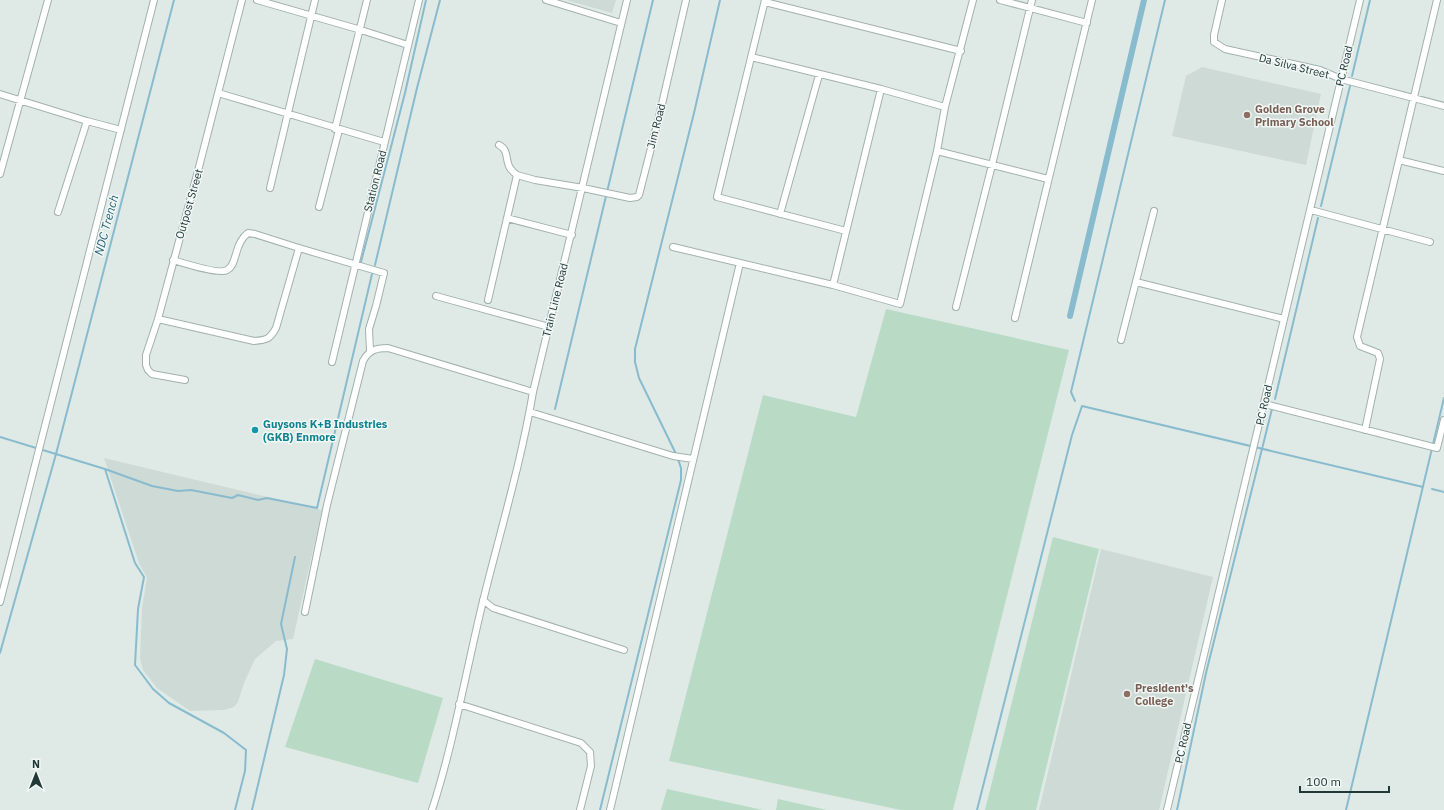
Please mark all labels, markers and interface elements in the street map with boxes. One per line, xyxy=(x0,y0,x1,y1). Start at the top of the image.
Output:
street label: PC Road xyxy=(1332,44,1356,88)
street label: Da Silva Street xyxy=(1257,51,1331,82)
street label: Jim Road xyxy=(644,102,668,150)
place label: Golden Grove Primary School xyxy=(1255,102,1334,129)
marker: Golden Grove Primary School xyxy=(1242,110,1252,120)
street label: Station Road xyxy=(361,149,389,213)
street label: Outpost Street xyxy=(172,167,206,241)
water label: NDC Trench xyxy=(91,193,121,257)
street label: Train Line Road xyxy=(539,262,571,338)
street label: PC Road xyxy=(1253,383,1275,427)
place label: Guysons K+B Industries (GKB) Enmore xyxy=(263,417,388,444)
marker: Guysons K+B Industries (GKB) Enmore xyxy=(250,425,260,435)
place label: President's College xyxy=(1135,681,1194,708)
marker: President's College xyxy=(1122,689,1132,699)
street label: PC Road xyxy=(1172,721,1194,765)
north arrow xyxy=(16,754,56,794)
text: N xyxy=(32,757,40,771)
scale bar xyxy=(1300,768,1389,794)
text: 100 m xyxy=(1306,774,1341,789)

